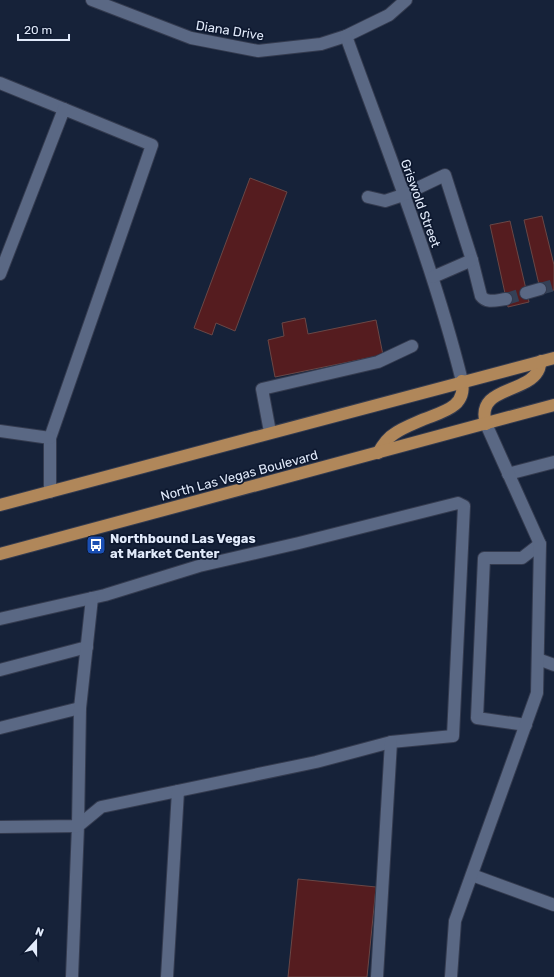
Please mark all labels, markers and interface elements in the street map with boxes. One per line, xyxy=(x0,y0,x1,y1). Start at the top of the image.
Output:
scale bar xyxy=(18,16,69,42)
street label: Diana Drive xyxy=(195,18,265,43)
text: 20 m xyxy=(24,23,52,37)
street label: Griswold Street xyxy=(398,157,443,249)
street label: North Las Vegas Boulevard xyxy=(159,447,320,505)
place label: Northbound Las Vegas at Market Center xyxy=(110,531,256,561)
bus stop icon: Northbound Las Vegas at Market Center xyxy=(85,534,107,556)
north arrow xyxy=(16,921,56,961)
text: N xyxy=(33,925,46,940)

